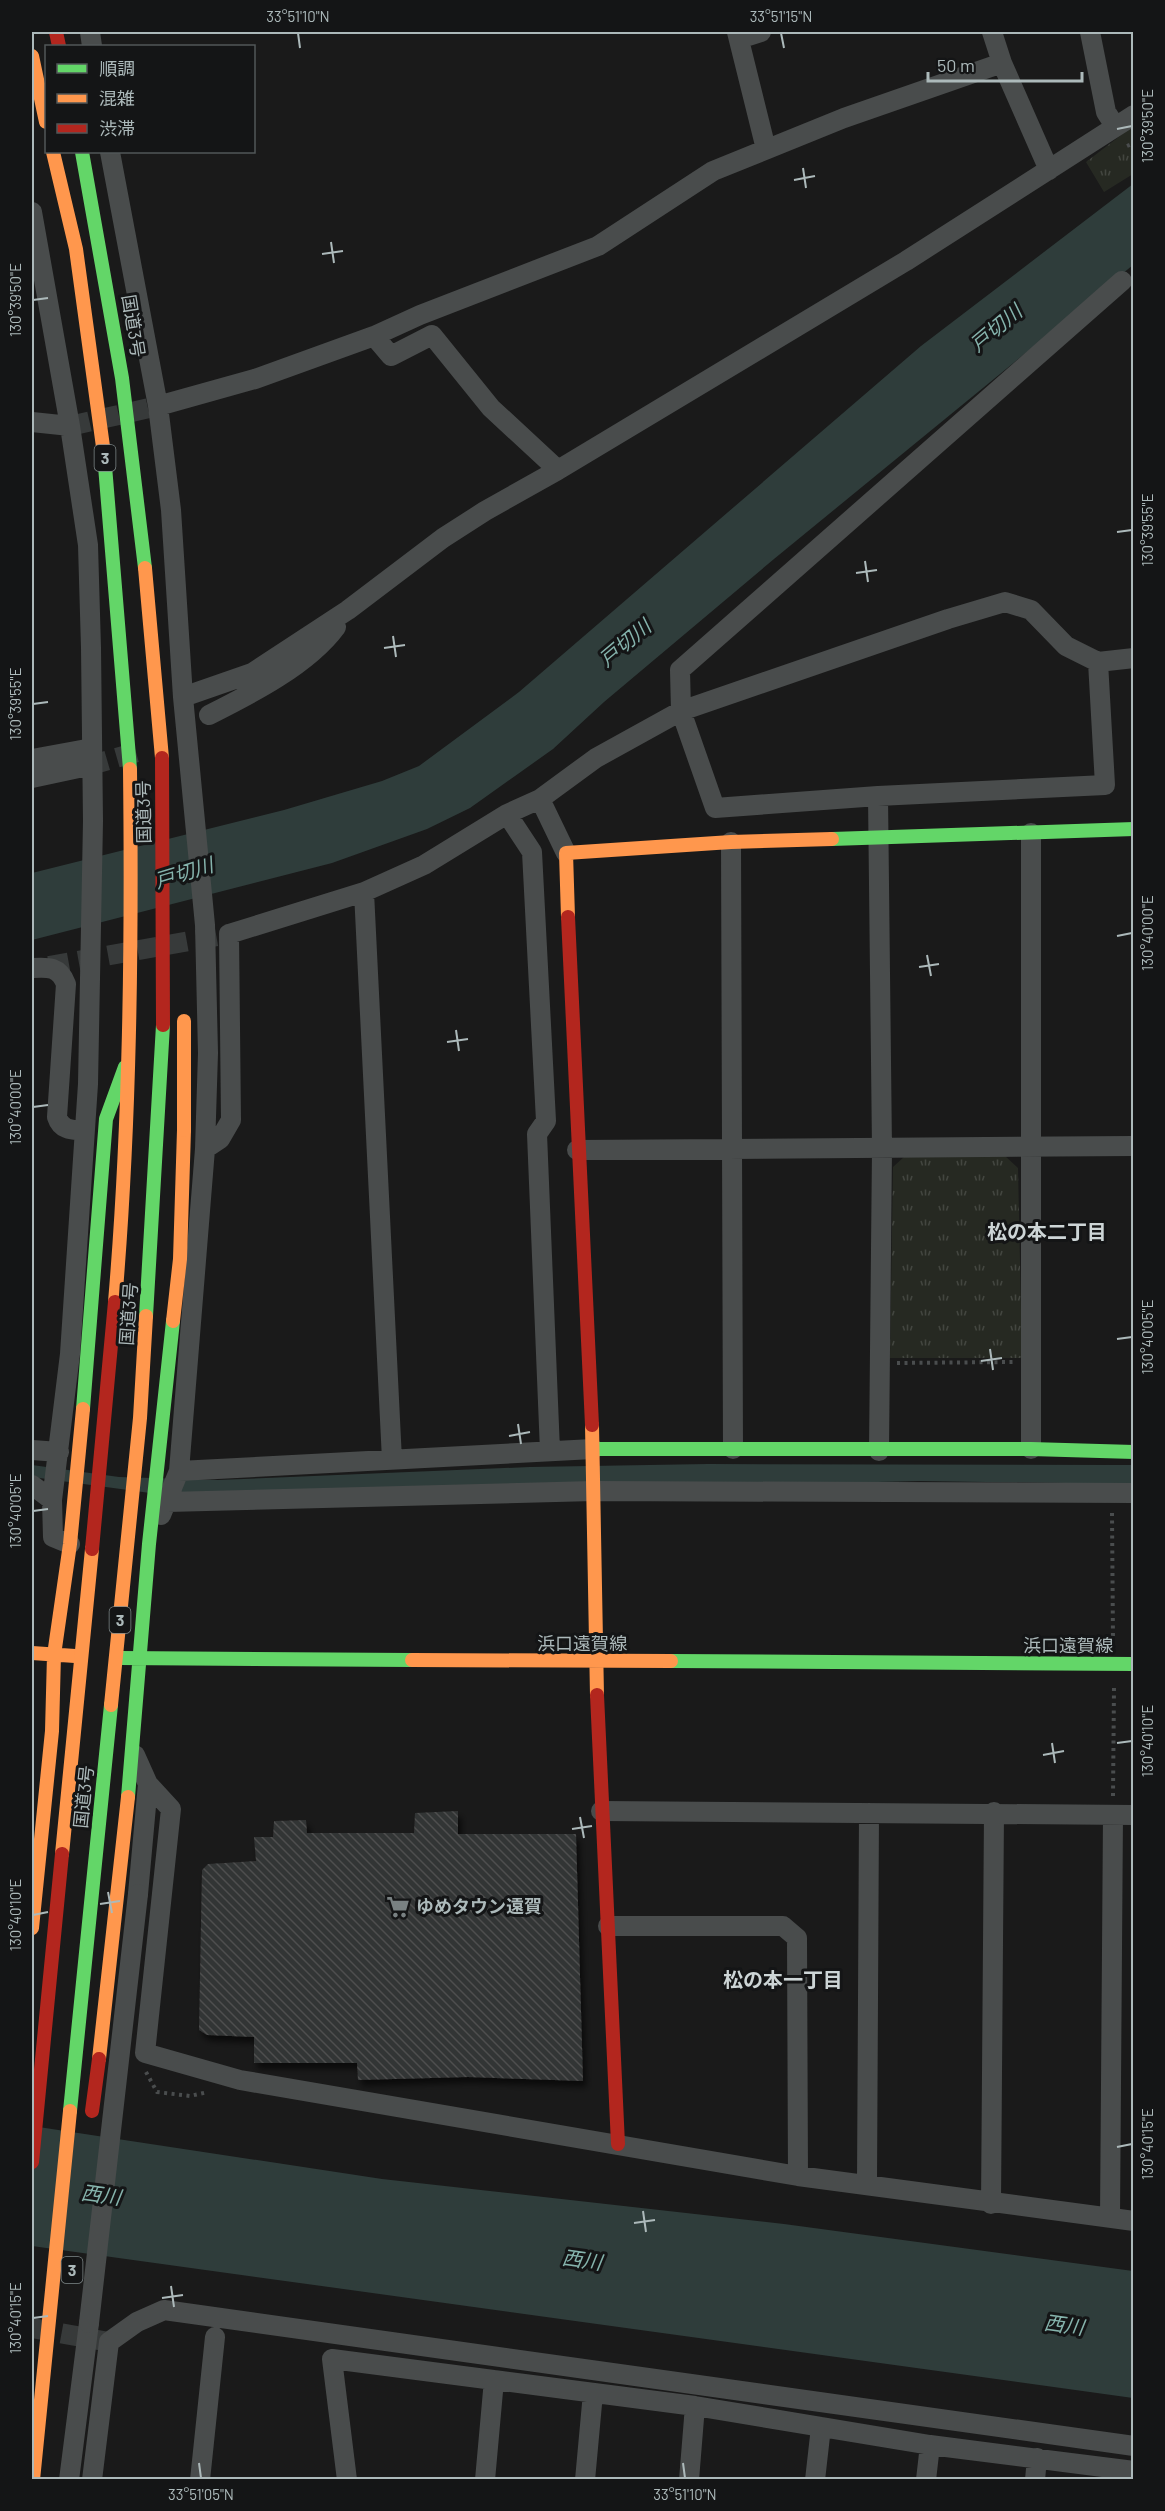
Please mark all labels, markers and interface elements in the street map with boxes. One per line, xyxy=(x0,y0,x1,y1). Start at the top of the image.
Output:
text: 33°51'10"N xyxy=(266,7,330,25)
text: 33°51'15"N xyxy=(750,7,812,25)
legend xyxy=(45,45,255,153)
scale bar xyxy=(928,45,1082,83)
text: 50 m xyxy=(937,54,975,76)
text: 順調 xyxy=(99,57,135,79)
text: 混雑 xyxy=(99,87,135,109)
text: 130°39'50"E xyxy=(1138,89,1156,163)
text: 渋滞 xyxy=(99,117,135,139)
text: 130°39'50"E xyxy=(6,263,24,337)
street label: 国道3号 xyxy=(118,293,150,359)
water label: 戸切川 xyxy=(965,297,1028,356)
road number: 3 xyxy=(94,445,116,471)
text: 130°39'55"E xyxy=(1138,493,1156,567)
water label: 戸切川 xyxy=(594,612,657,671)
text: 130°39'55"E xyxy=(6,667,24,741)
street label: 国道3号 xyxy=(131,780,155,844)
water label: 戸切川 xyxy=(152,851,218,892)
text: 130°40'00"E xyxy=(1138,895,1156,971)
text: 130°40'00"E xyxy=(6,1069,24,1145)
district label: 松の本二丁目 xyxy=(987,1219,1107,1243)
street label: 国道3号 xyxy=(115,1282,141,1346)
text: 130°40'05"E xyxy=(1138,1299,1156,1375)
text: 130°40'05"E xyxy=(6,1473,24,1549)
road number: 3 xyxy=(110,1607,130,1633)
street label: 浜口遠賀線 xyxy=(537,1632,627,1654)
street label: 浜口遠賀線 xyxy=(1023,1634,1113,1656)
text: 130°40'10"E xyxy=(1138,1705,1156,1777)
street label: 国道3号 xyxy=(69,1764,97,1830)
text: 130°40'10"E xyxy=(6,1879,24,1951)
supermarket icon: ゆめタウン遠賀 xyxy=(385,1894,411,1920)
place label: ゆめタウン遠賀 xyxy=(416,1895,542,1917)
district label: 松の本一丁目 xyxy=(723,1967,843,1991)
text: 130°40'15"E xyxy=(1138,2108,1156,2180)
water label: 西川 xyxy=(80,2179,125,2209)
water label: 西川 xyxy=(561,2244,606,2274)
road number: 3 xyxy=(62,2257,82,2283)
text: 130°40'15"E xyxy=(6,2282,24,2354)
water label: 西川 xyxy=(1043,2309,1088,2339)
text: 33°51'05"N xyxy=(168,2485,234,2503)
text: 33°51'10"N xyxy=(653,2485,717,2503)

